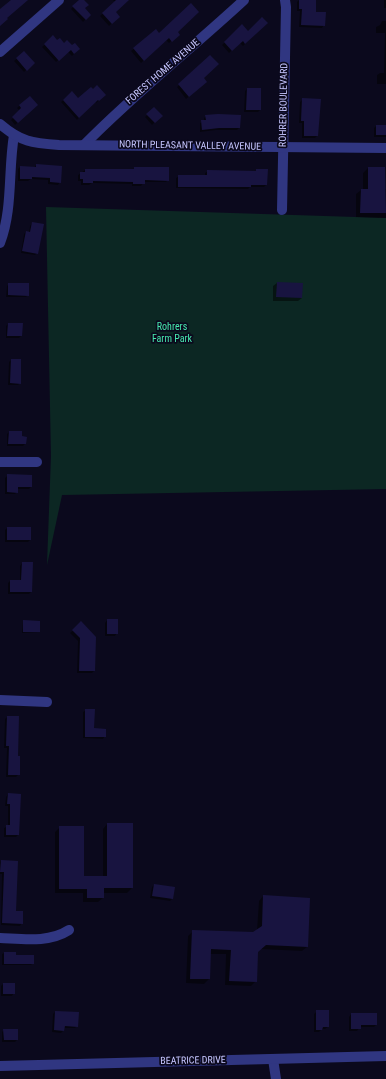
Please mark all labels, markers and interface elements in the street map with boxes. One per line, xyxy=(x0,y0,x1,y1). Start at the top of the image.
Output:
street label: FOREST HOME AVENUE xyxy=(124,37,202,107)
street label: ROHRER BOULEVARD xyxy=(277,63,291,147)
street label: NORTH PLEASANT VALLEY AVENUE xyxy=(119,139,261,153)
park label: Rohrers Farm Park xyxy=(152,321,192,344)
street label: BEATRICE DRIVE xyxy=(160,1054,226,1068)

